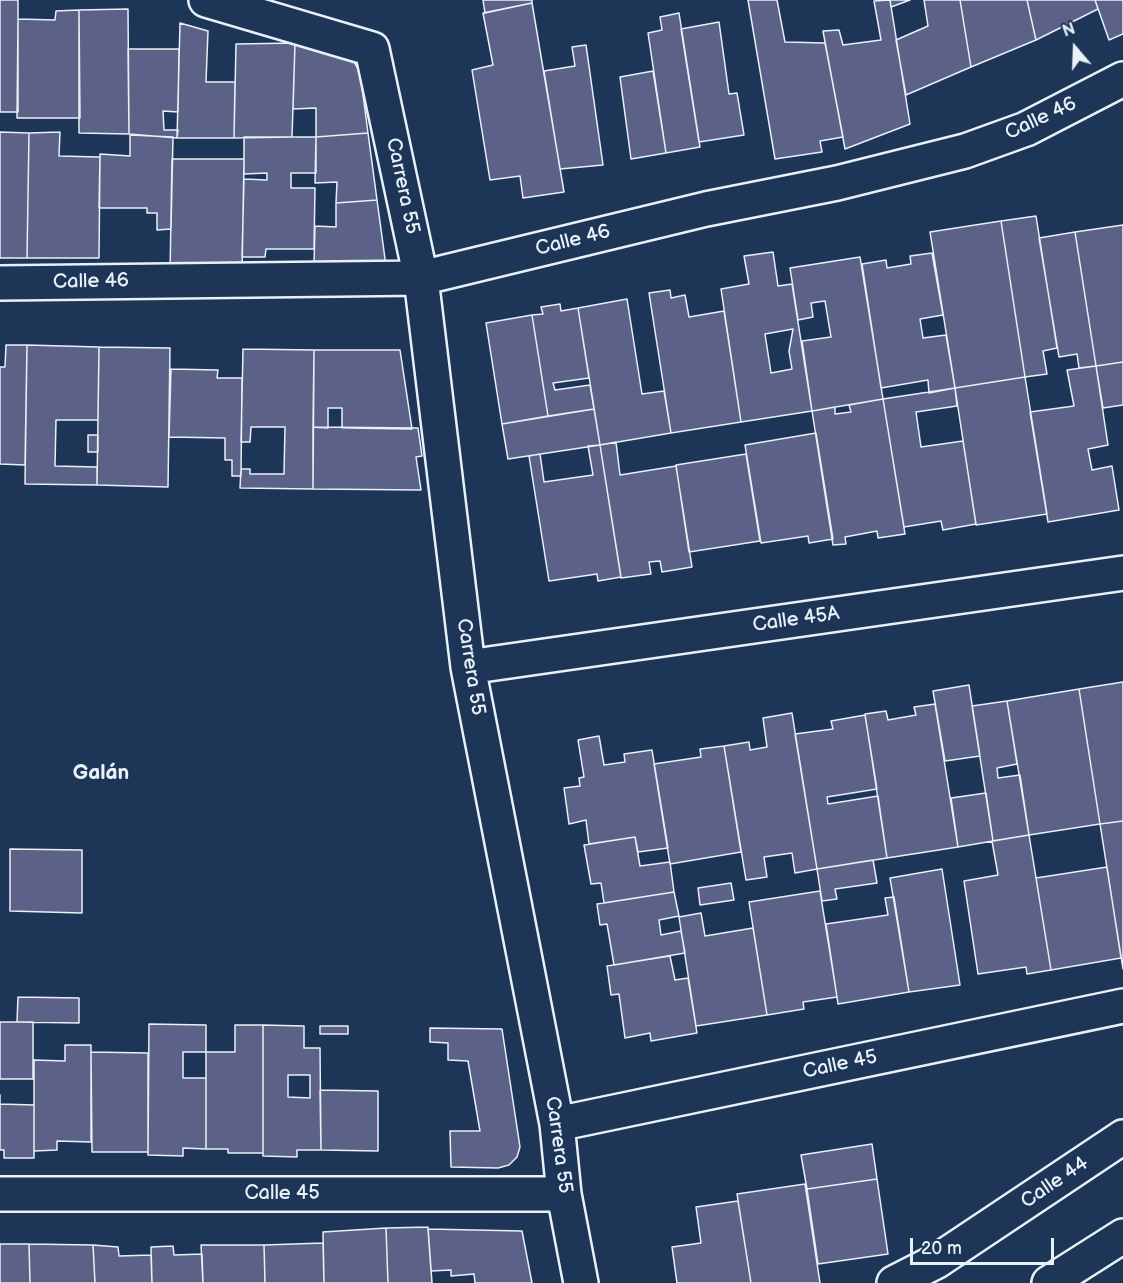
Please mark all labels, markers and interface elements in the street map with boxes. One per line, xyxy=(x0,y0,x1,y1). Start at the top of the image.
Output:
north arrow xyxy=(1045,18,1105,78)
text: N xyxy=(1060,20,1078,41)
street label: Calle 46 xyxy=(1001,92,1081,146)
street label: Carrera 55 xyxy=(380,136,424,236)
street label: Calle 46 xyxy=(533,220,613,262)
street label: Calle 46 xyxy=(53,269,129,295)
street label: Calle 45A xyxy=(751,602,841,638)
street label: Carrera 55 xyxy=(450,617,490,717)
district label: Galán xyxy=(73,761,129,787)
street label: Calle 45 xyxy=(801,1045,879,1085)
street label: Carrera 55 xyxy=(539,1095,577,1195)
street label: Calle 44 xyxy=(1017,1152,1093,1214)
street label: Calle 45 xyxy=(244,1182,320,1206)
scale bar xyxy=(913,1226,1057,1264)
text: 20 m xyxy=(921,1238,962,1259)

